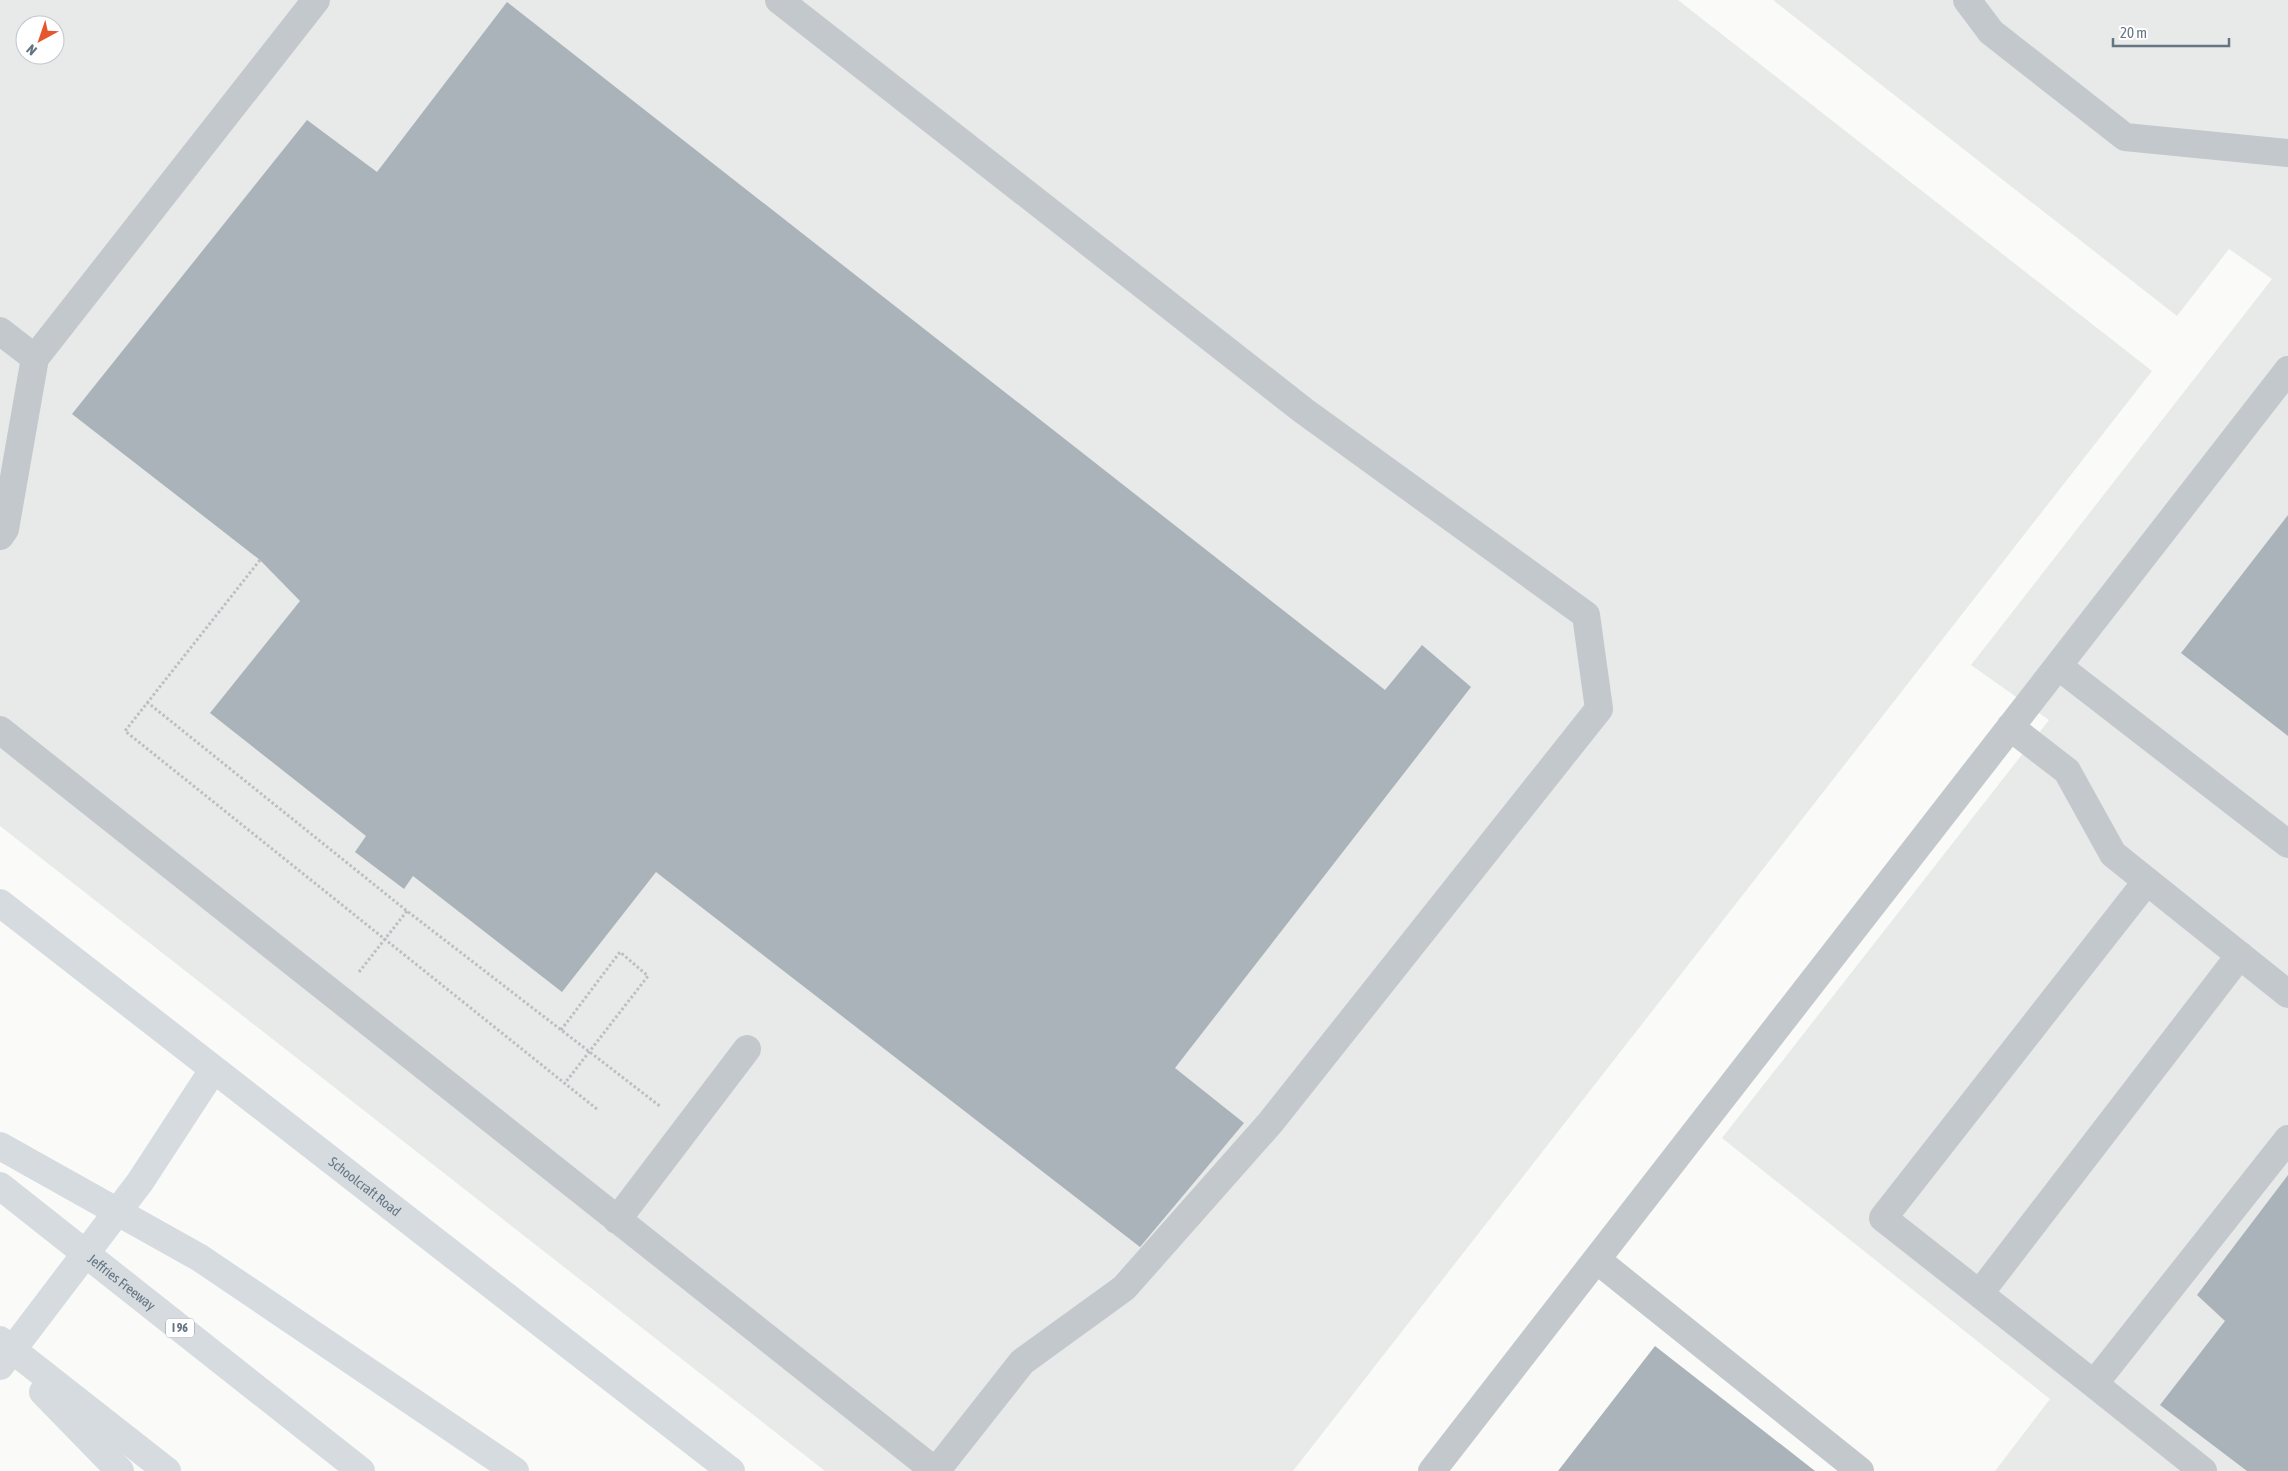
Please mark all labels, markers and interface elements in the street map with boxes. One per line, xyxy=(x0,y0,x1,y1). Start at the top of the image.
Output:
north arrow xyxy=(15,15,65,65)
scale bar xyxy=(2113,15,2229,47)
text: 20 m xyxy=(2120,24,2147,41)
text: N xyxy=(23,41,40,59)
street label: Schoolcraft Road xyxy=(326,1154,404,1219)
street label: Jeffries Freeway xyxy=(85,1250,159,1314)
road number: I 96 xyxy=(166,1319,194,1338)

